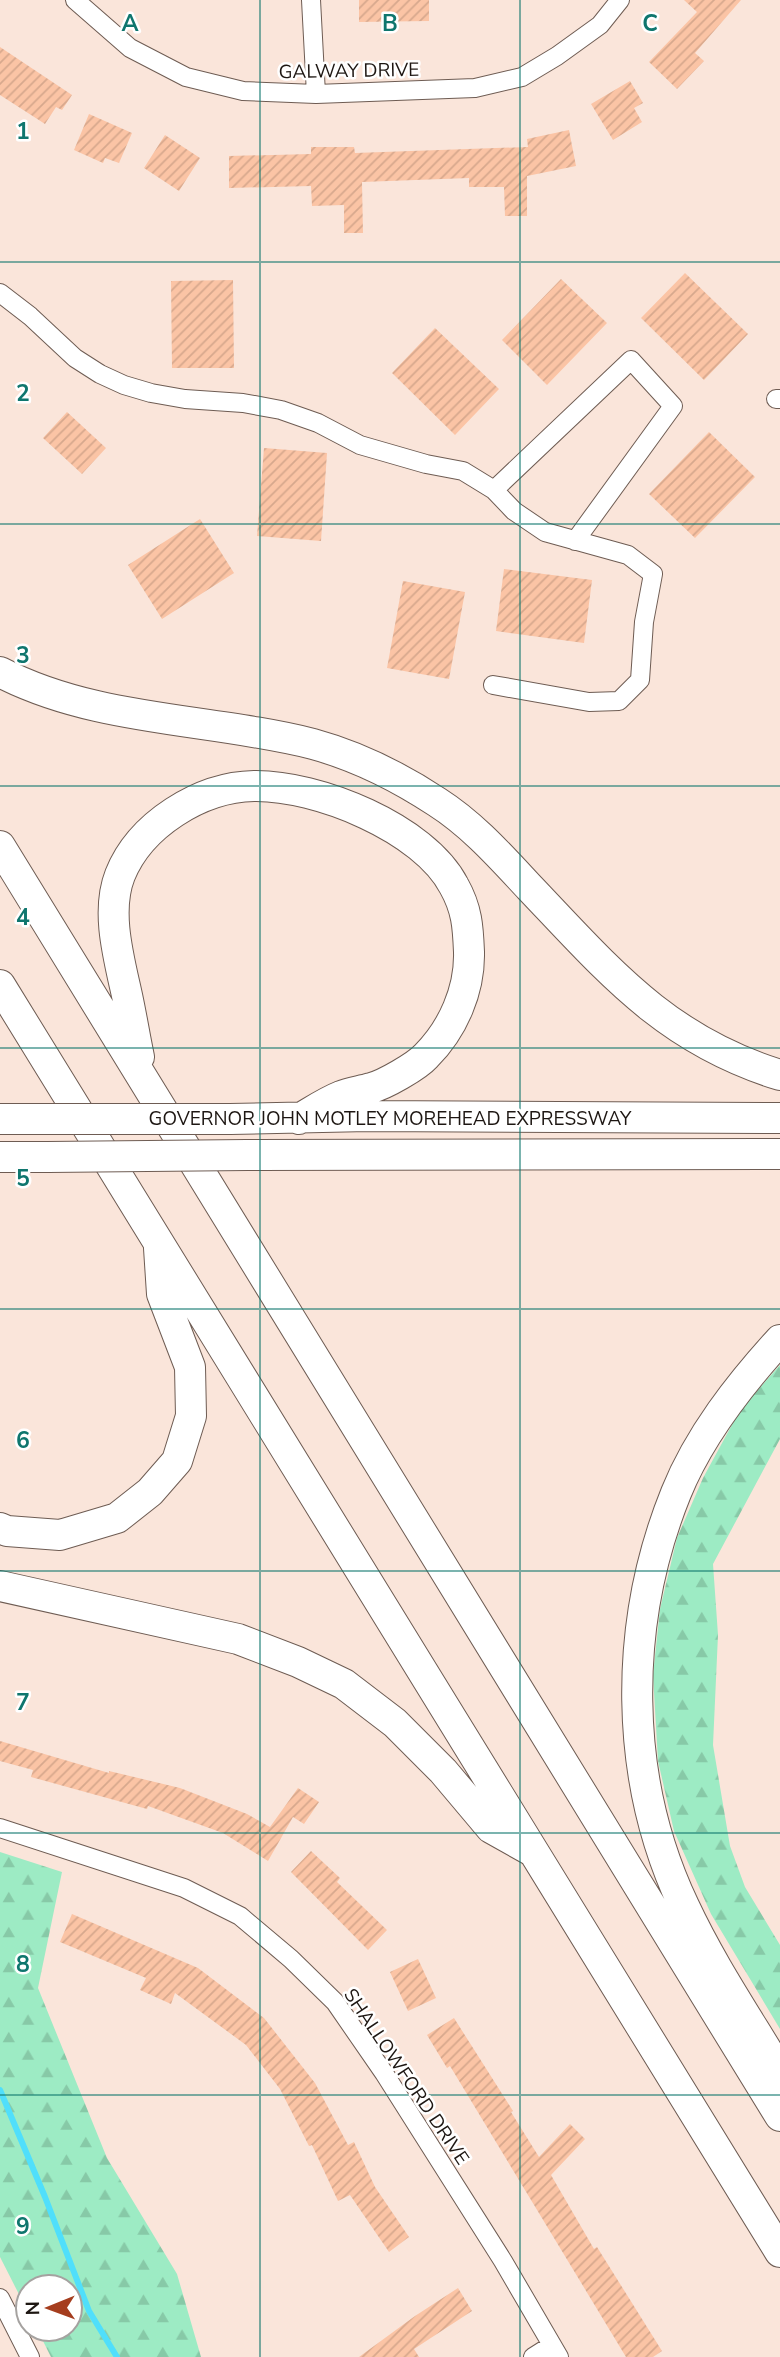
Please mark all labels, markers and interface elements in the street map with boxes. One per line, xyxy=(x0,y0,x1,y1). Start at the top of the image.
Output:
text: A xyxy=(121,8,139,39)
text: B xyxy=(382,8,398,39)
text: C xyxy=(642,8,658,39)
street label: GALWAY DRIVE xyxy=(278,57,420,85)
text: 1 xyxy=(16,116,30,147)
text: 2 xyxy=(16,378,30,409)
text: 3 xyxy=(16,640,30,671)
text: 4 xyxy=(16,902,30,933)
street label: GOVERNOR JOHN MOTLEY MOREHEAD EXPRESSWAY xyxy=(149,1106,632,1132)
text: 5 xyxy=(16,1163,30,1194)
text: 6 xyxy=(16,1425,30,1456)
text: 7 xyxy=(16,1687,30,1718)
text: 8 xyxy=(16,1949,30,1980)
street label: SHALLOWFORD DRIVE xyxy=(337,1983,475,2170)
text: 9 xyxy=(16,2211,30,2242)
north arrow xyxy=(14,2273,84,2343)
text: N xyxy=(20,2301,46,2316)

